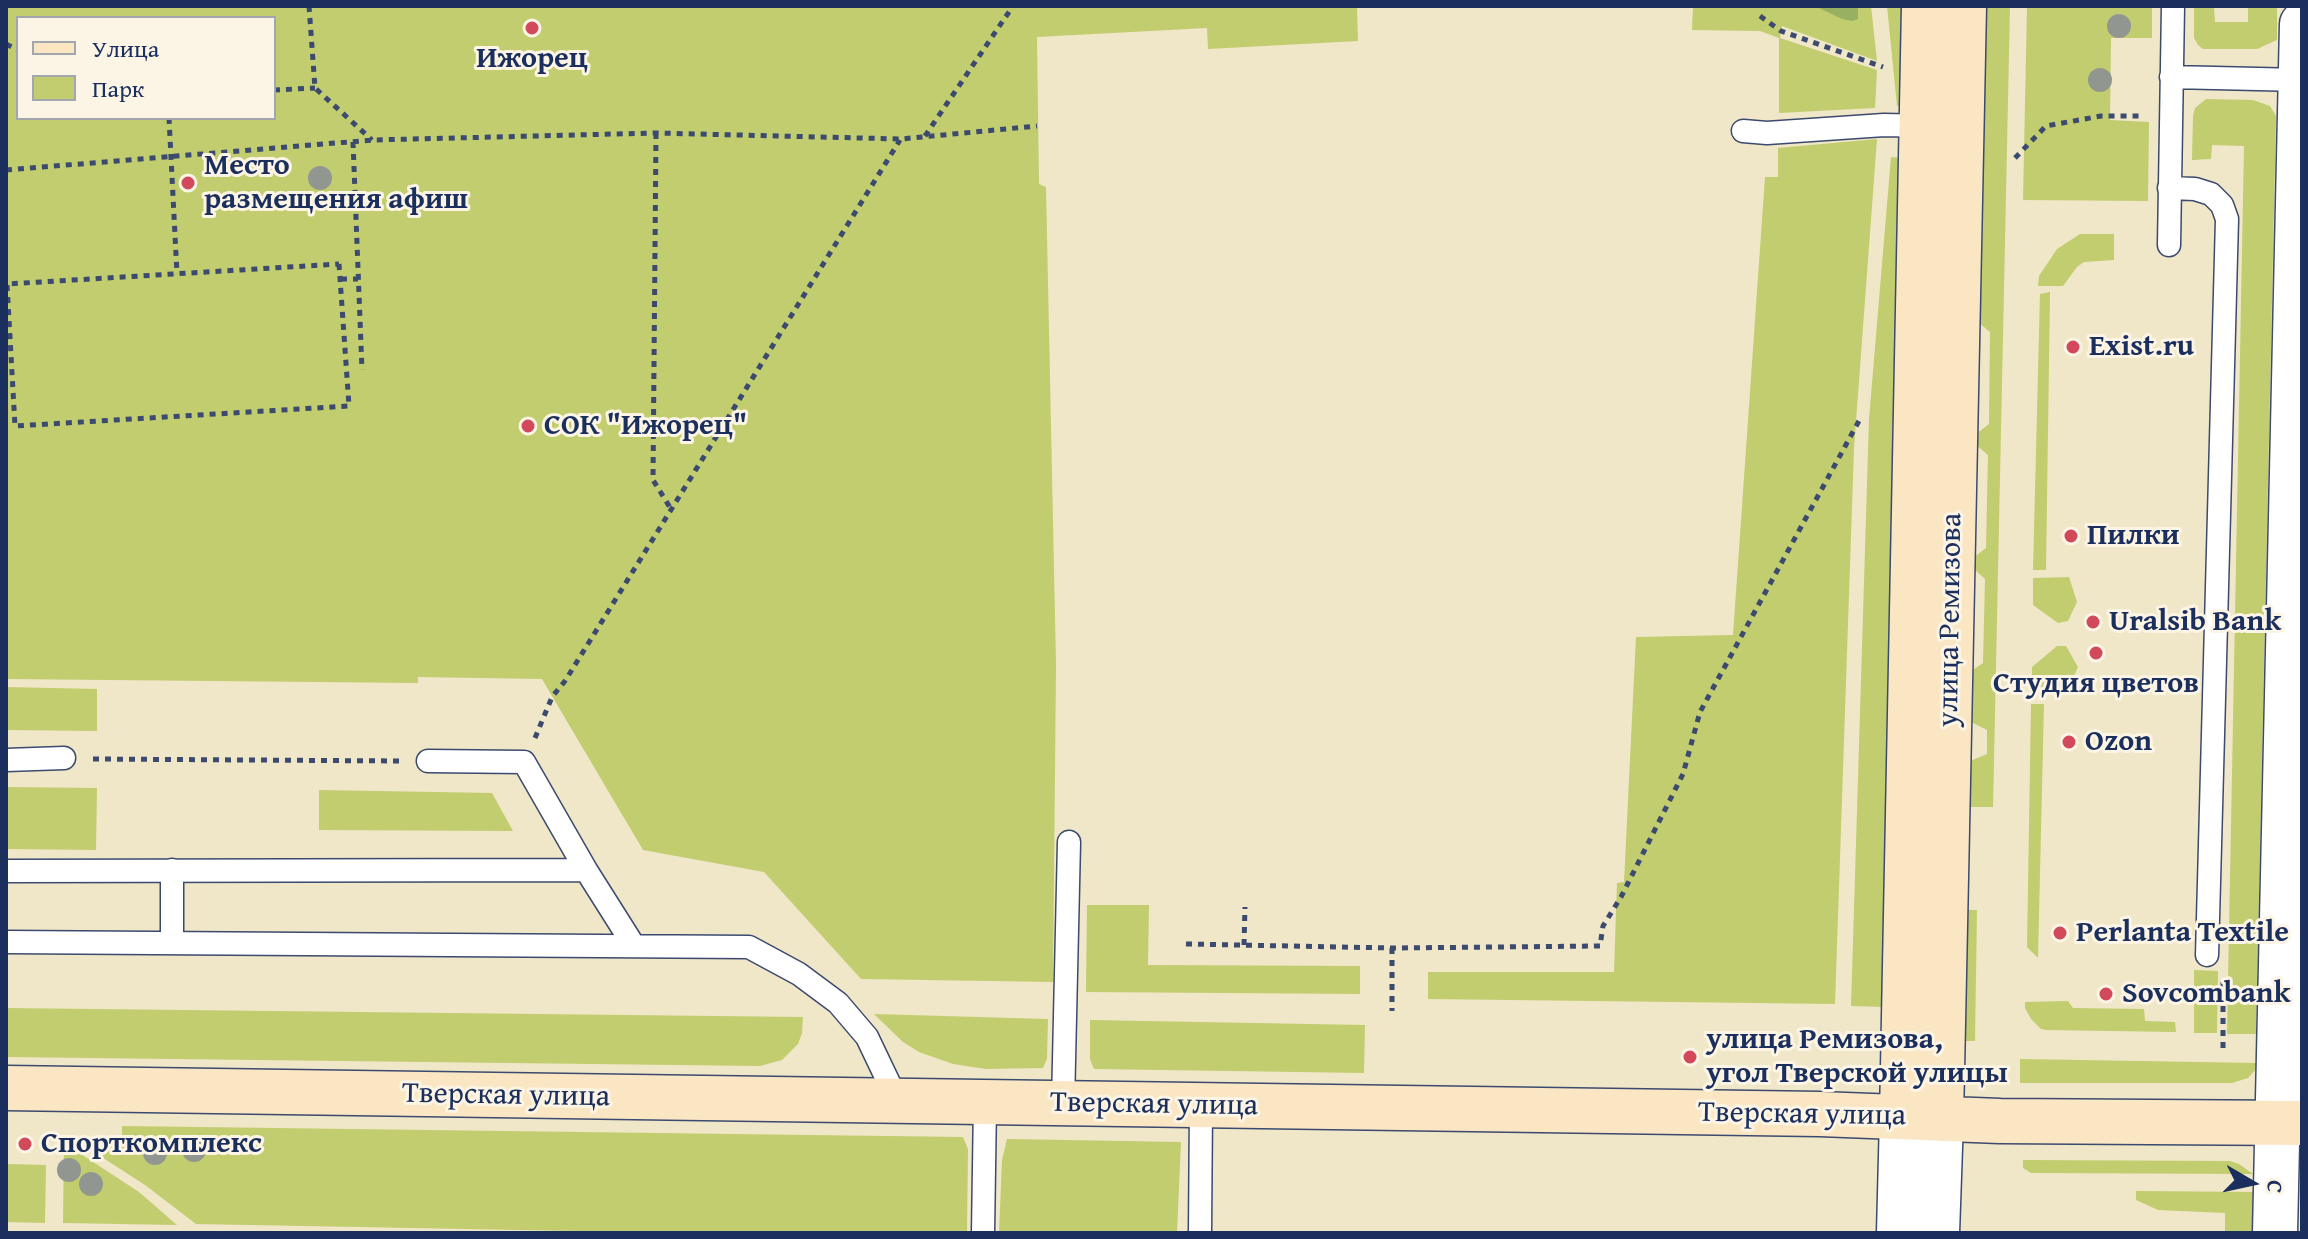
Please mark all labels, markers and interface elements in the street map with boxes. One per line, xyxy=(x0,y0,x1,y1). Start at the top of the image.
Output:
legend xyxy=(16,16,276,120)
marker: Ижорец xyxy=(523,19,541,37)
text: Улица xyxy=(92,31,159,66)
place label: Ижорец xyxy=(476,41,588,77)
text: Парк xyxy=(92,71,144,106)
place label: Место размещения афиш xyxy=(204,148,468,218)
marker: Место размещения афиш xyxy=(179,174,197,192)
place label: Exist.ru xyxy=(2089,329,2194,365)
marker: Exist.ru xyxy=(2064,338,2082,356)
place label: СОК "Ижорец" xyxy=(544,408,747,444)
marker: СОК "Ижорец" xyxy=(519,417,537,435)
street label: улица Ремизова xyxy=(1931,513,1971,727)
place label: Пилки xyxy=(2087,518,2180,554)
marker: Пилки xyxy=(2062,527,2080,545)
place label: Uralsib Bank xyxy=(2109,604,2281,640)
marker: Uralsib Bank xyxy=(2084,613,2102,631)
marker: Студия цветов xyxy=(2087,644,2105,662)
place label: Студия цветов xyxy=(1993,666,2199,702)
place label: Ozon xyxy=(2085,724,2152,760)
marker: Ozon xyxy=(2060,733,2078,751)
place label: Perlanta Textile xyxy=(2076,915,2289,951)
marker: Perlanta Textile xyxy=(2051,924,2069,942)
place label: Sovcombank xyxy=(2122,976,2291,1012)
marker: Sovcombank xyxy=(2097,985,2115,1003)
place label: улица Ремизова, угол Тверской улицы xyxy=(1706,1022,2008,1092)
marker: улица Ремизова, угол Тверской улицы xyxy=(1681,1048,1699,1066)
street label: Тверская улица xyxy=(402,1076,610,1116)
street label: Тверская улица xyxy=(1050,1085,1258,1125)
street label: Тверская улица xyxy=(1698,1095,1906,1135)
place label: Спорткомплекс xyxy=(41,1126,262,1162)
marker: Спорткомплекс xyxy=(16,1135,34,1153)
north arrow xyxy=(2212,1143,2292,1223)
text: С xyxy=(2259,1178,2292,1195)

